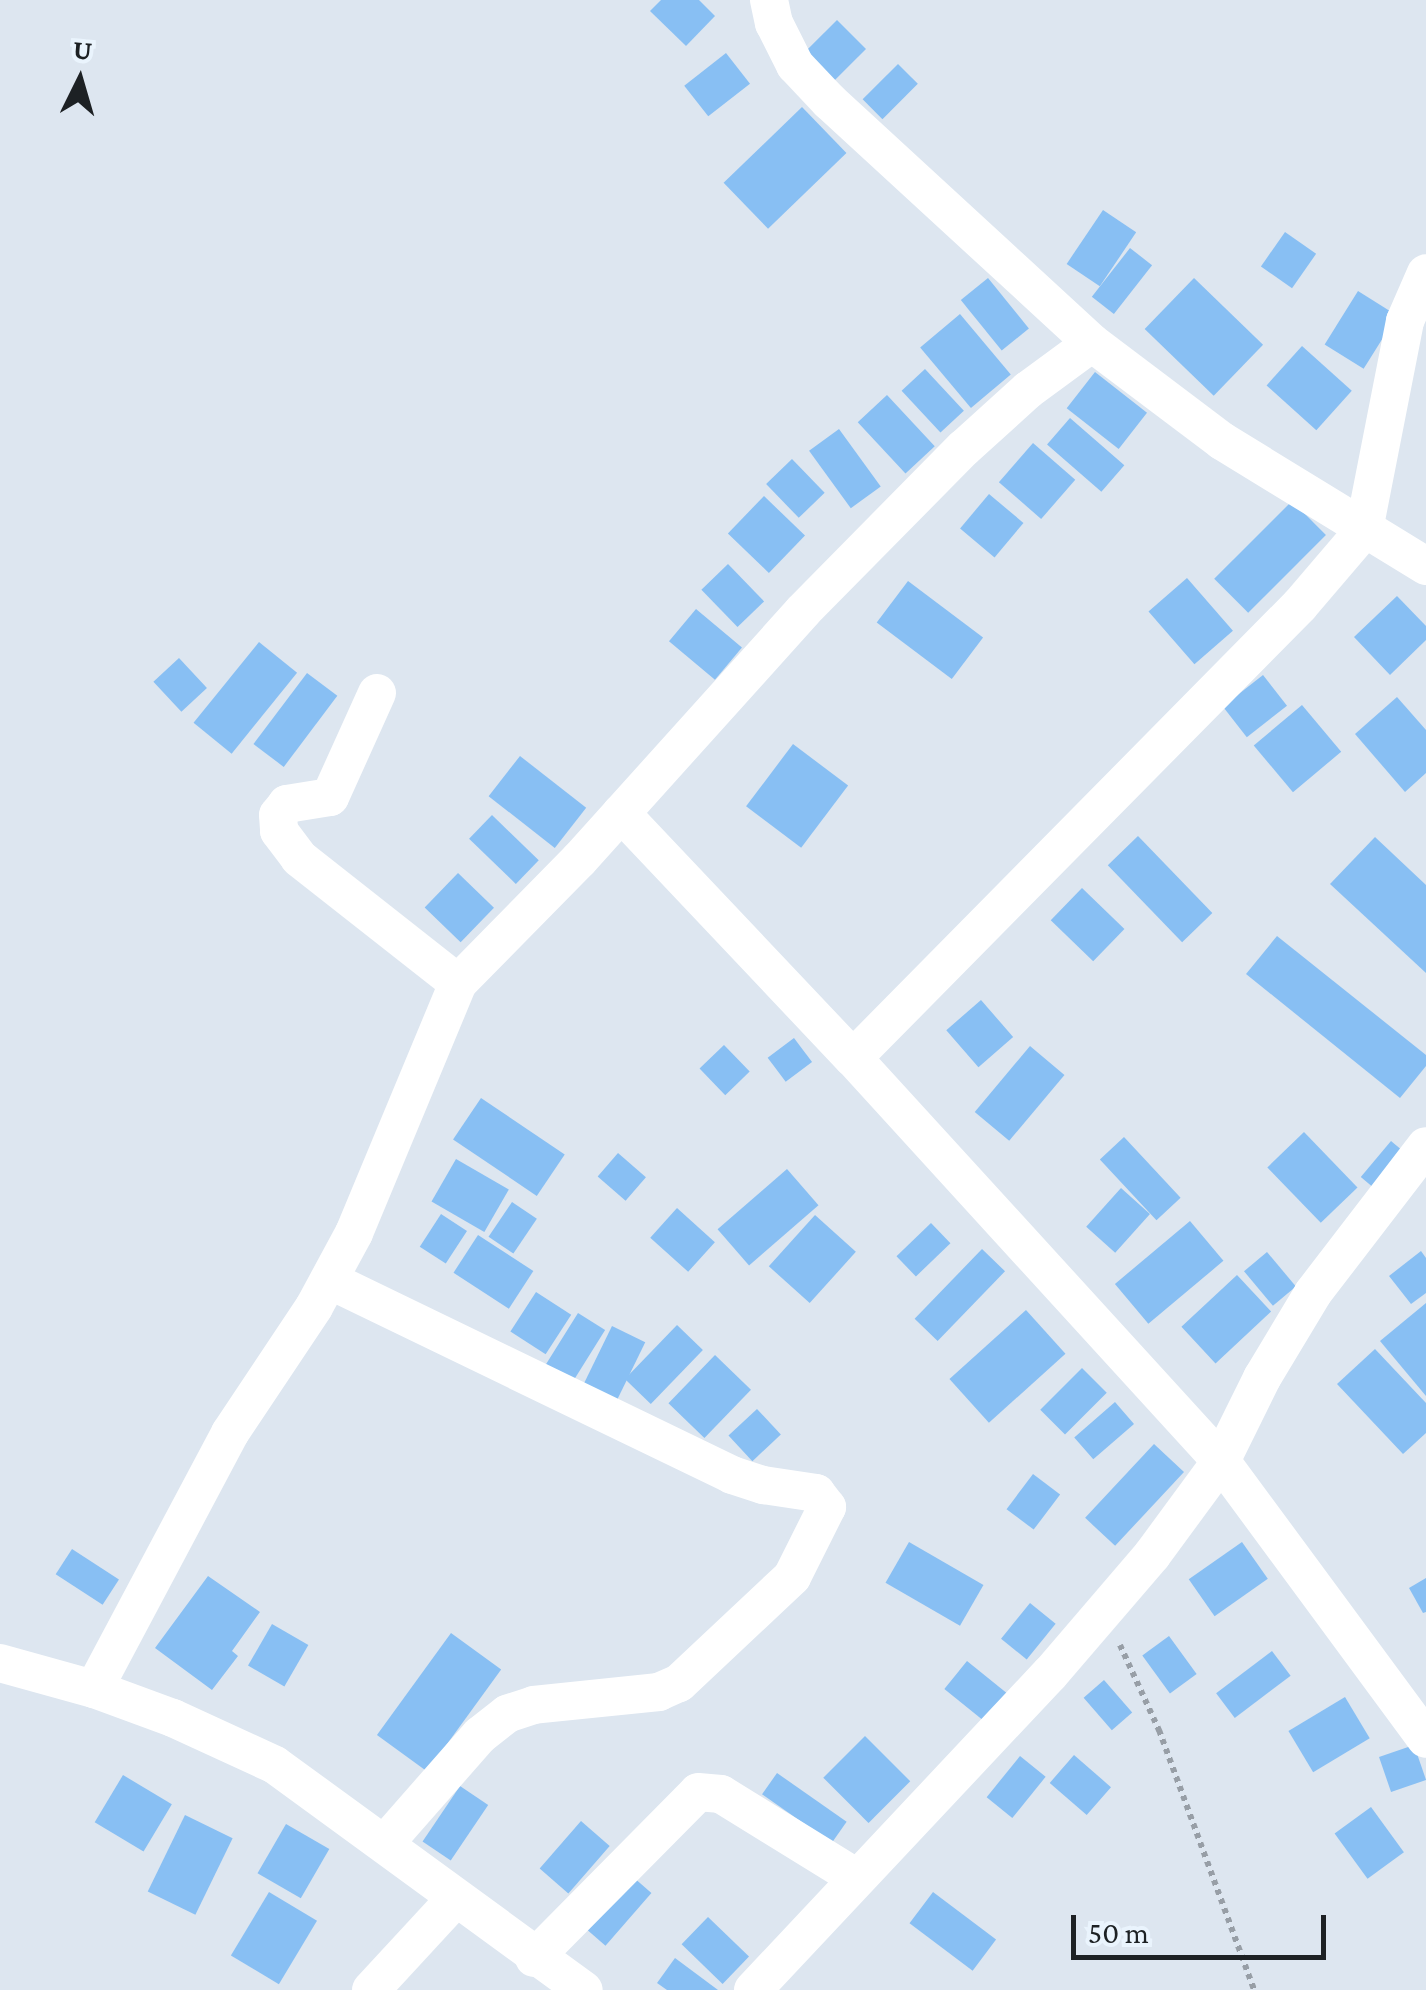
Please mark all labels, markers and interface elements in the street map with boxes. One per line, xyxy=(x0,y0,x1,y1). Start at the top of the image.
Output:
north arrow xyxy=(30,30,130,130)
text: U xyxy=(72,33,94,66)
scale bar xyxy=(1076,1895,1331,1957)
text: 50 m xyxy=(1088,1916,1149,1949)

